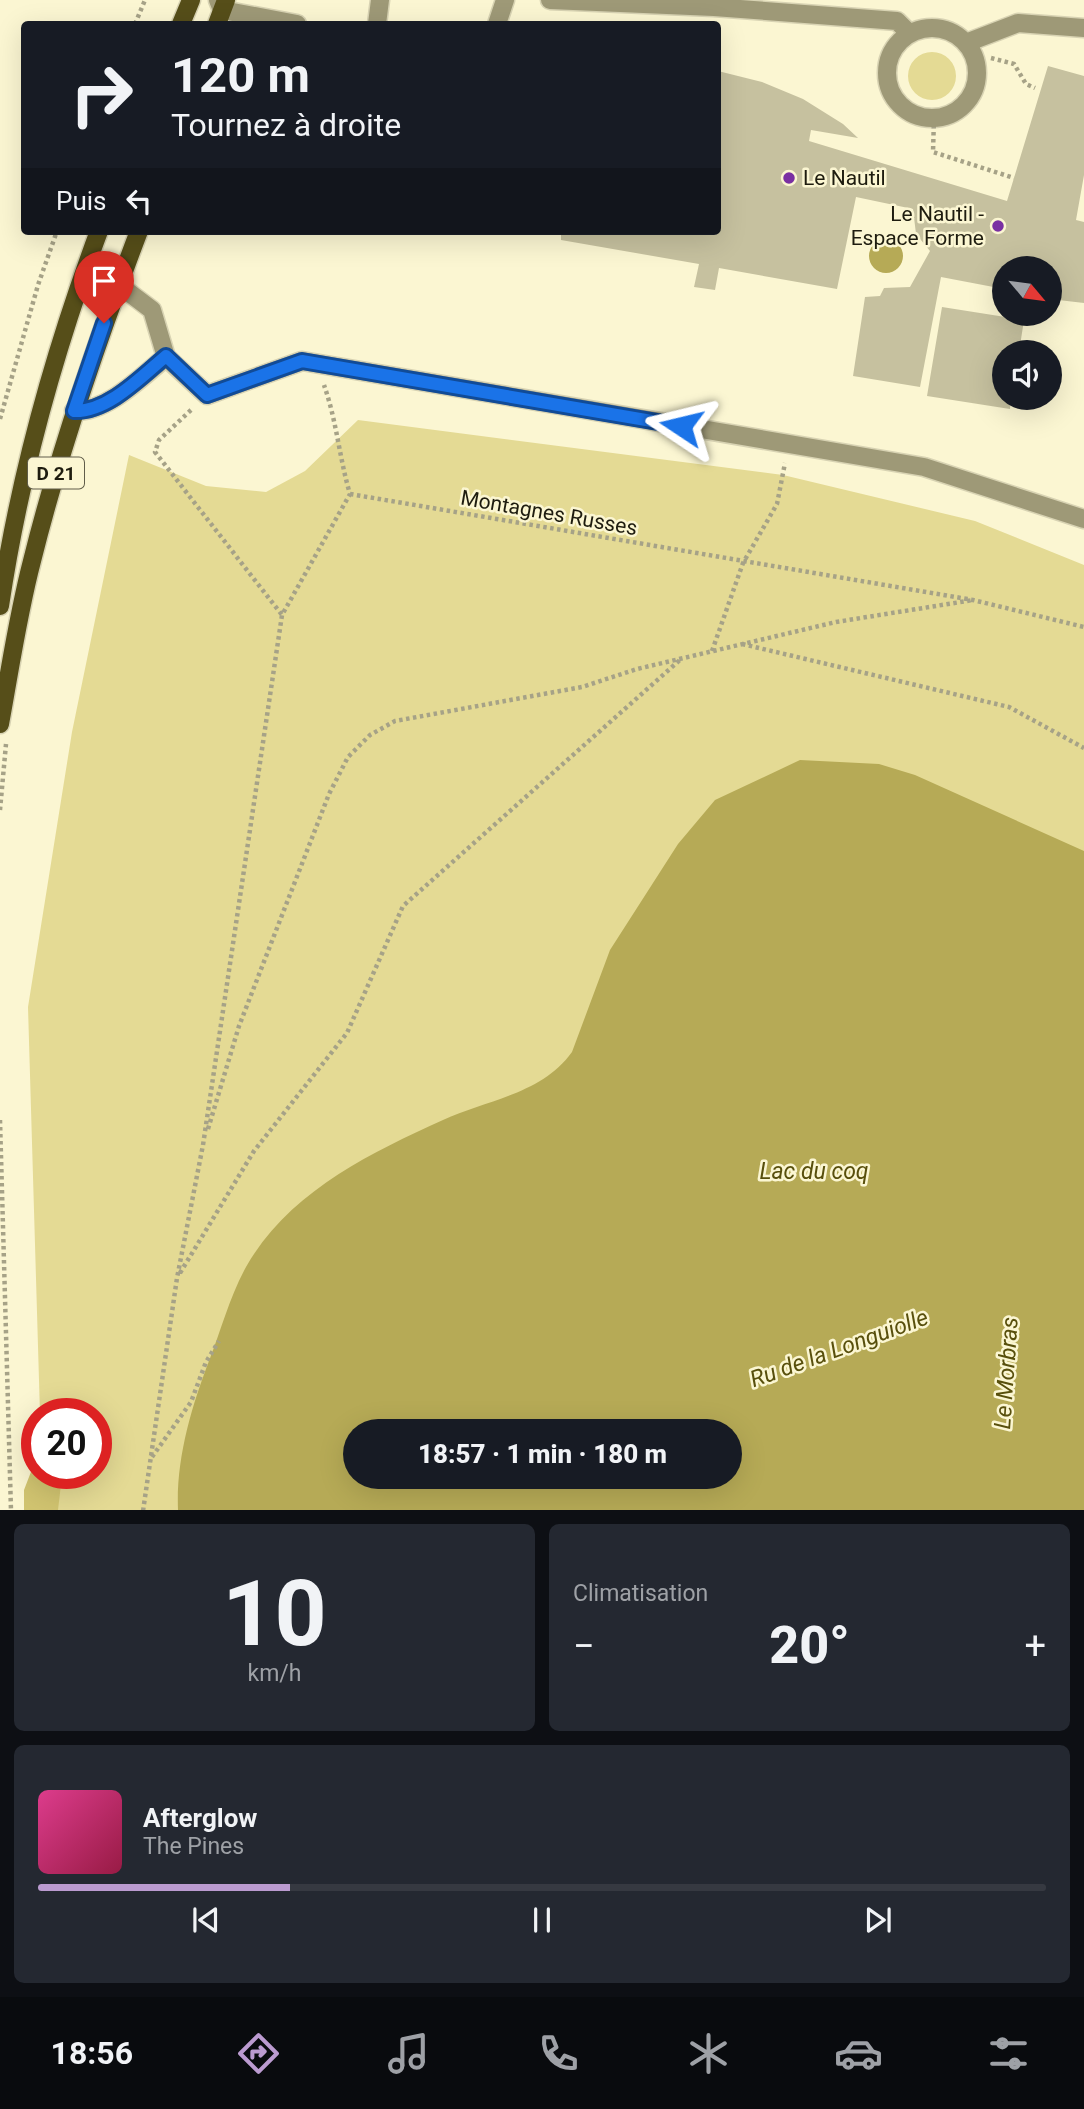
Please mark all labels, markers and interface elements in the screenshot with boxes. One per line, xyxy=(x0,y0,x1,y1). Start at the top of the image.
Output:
text: 120 m xyxy=(171,47,310,104)
icon: right xyxy=(56,49,147,140)
text: Tournez à droite xyxy=(171,106,401,144)
place label: Le Nautil xyxy=(803,166,886,190)
marker: Le Nautil xyxy=(781,170,797,186)
icon: left xyxy=(120,182,158,220)
text: Puis xyxy=(56,186,106,216)
place label: Le Nautil - Espace Forme xyxy=(851,202,984,250)
marker: Le Nautil - Espace Forme xyxy=(990,218,1006,234)
pin xyxy=(74,251,134,323)
north arrow xyxy=(992,256,1062,326)
map controls xyxy=(992,256,1062,410)
icon: arrive xyxy=(85,262,123,300)
button: sound xyxy=(992,340,1062,410)
position arrow xyxy=(644,389,718,463)
road number: D 21 xyxy=(28,458,84,488)
street label: Montagnes Russes xyxy=(459,486,639,540)
water label: Lac du coq xyxy=(759,1158,869,1185)
water label: Ru de la Longuiolle xyxy=(746,1304,932,1393)
water label: Le Morbras xyxy=(989,1316,1024,1430)
speed limit sign: 20 xyxy=(21,1398,112,1489)
text: 18:57 · 1 min · 180 m xyxy=(418,1439,667,1469)
text: 10 xyxy=(222,1561,327,1667)
text: Climatisation xyxy=(573,1580,708,1607)
text: 20° xyxy=(769,1615,850,1676)
text: − xyxy=(573,1624,595,1668)
text: + xyxy=(1024,1624,1046,1668)
text: km/h xyxy=(248,1660,302,1687)
text: Afterglow xyxy=(143,1803,257,1833)
text: The Pines xyxy=(143,1833,244,1860)
icon: previous xyxy=(187,1901,225,1939)
icon: pause xyxy=(523,1901,561,1939)
icon: next xyxy=(859,1901,897,1939)
icon: directions xyxy=(234,2029,283,2078)
icon: music xyxy=(384,2029,433,2078)
icon: phone xyxy=(534,2029,583,2078)
icon: climate xyxy=(684,2029,733,2078)
icon: car xyxy=(834,2029,883,2078)
icon: filters xyxy=(984,2029,1033,2078)
text: 18:56 xyxy=(51,2034,133,2072)

